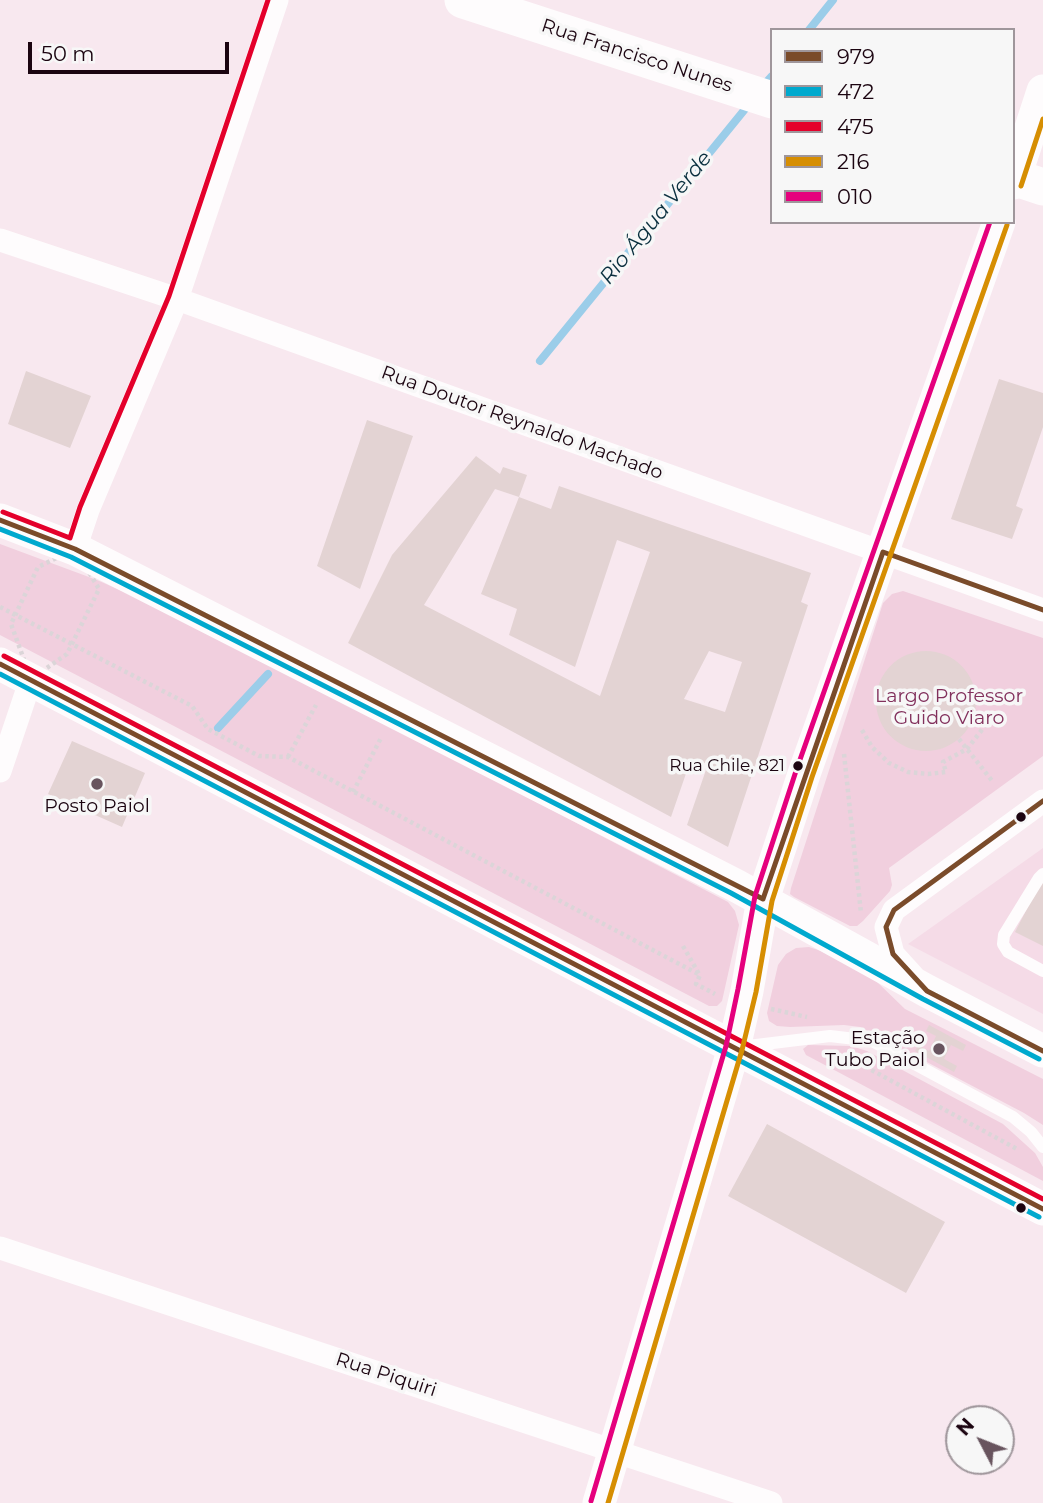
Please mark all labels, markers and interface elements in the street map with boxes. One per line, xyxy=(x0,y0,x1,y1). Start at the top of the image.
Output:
street label: Rua Francisco Nunes xyxy=(539,14,735,98)
scale bar xyxy=(32,28,233,72)
legend xyxy=(770,28,1015,224)
text: 50 m xyxy=(41,41,95,66)
text: 979 xyxy=(837,44,875,69)
text: 472 xyxy=(837,79,874,104)
text: 475 xyxy=(837,114,874,139)
water label: Rio Água Verde xyxy=(595,146,717,290)
text: 216 xyxy=(837,149,869,174)
text: 010 xyxy=(837,184,872,209)
street label: Rua Doutor Reynaldo Machado xyxy=(378,361,666,485)
park label: Largo Professor Guido Viaro xyxy=(875,685,1023,729)
place label: Rua Chile, 821 xyxy=(669,756,785,776)
marker: Rua Chile, 821 xyxy=(791,759,805,773)
marker: Posto Paiol xyxy=(89,776,105,792)
place label: Posto Paiol xyxy=(44,795,150,817)
unlabelled marker xyxy=(1014,810,1028,824)
place label: Estação Tubo Paiol xyxy=(825,1027,925,1071)
marker: Estação Tubo Paiol xyxy=(931,1041,947,1057)
unlabelled marker xyxy=(1014,1201,1028,1215)
street label: Rua Piquiri xyxy=(333,1348,439,1402)
north arrow xyxy=(945,1405,1015,1475)
text: N xyxy=(952,1414,979,1440)

